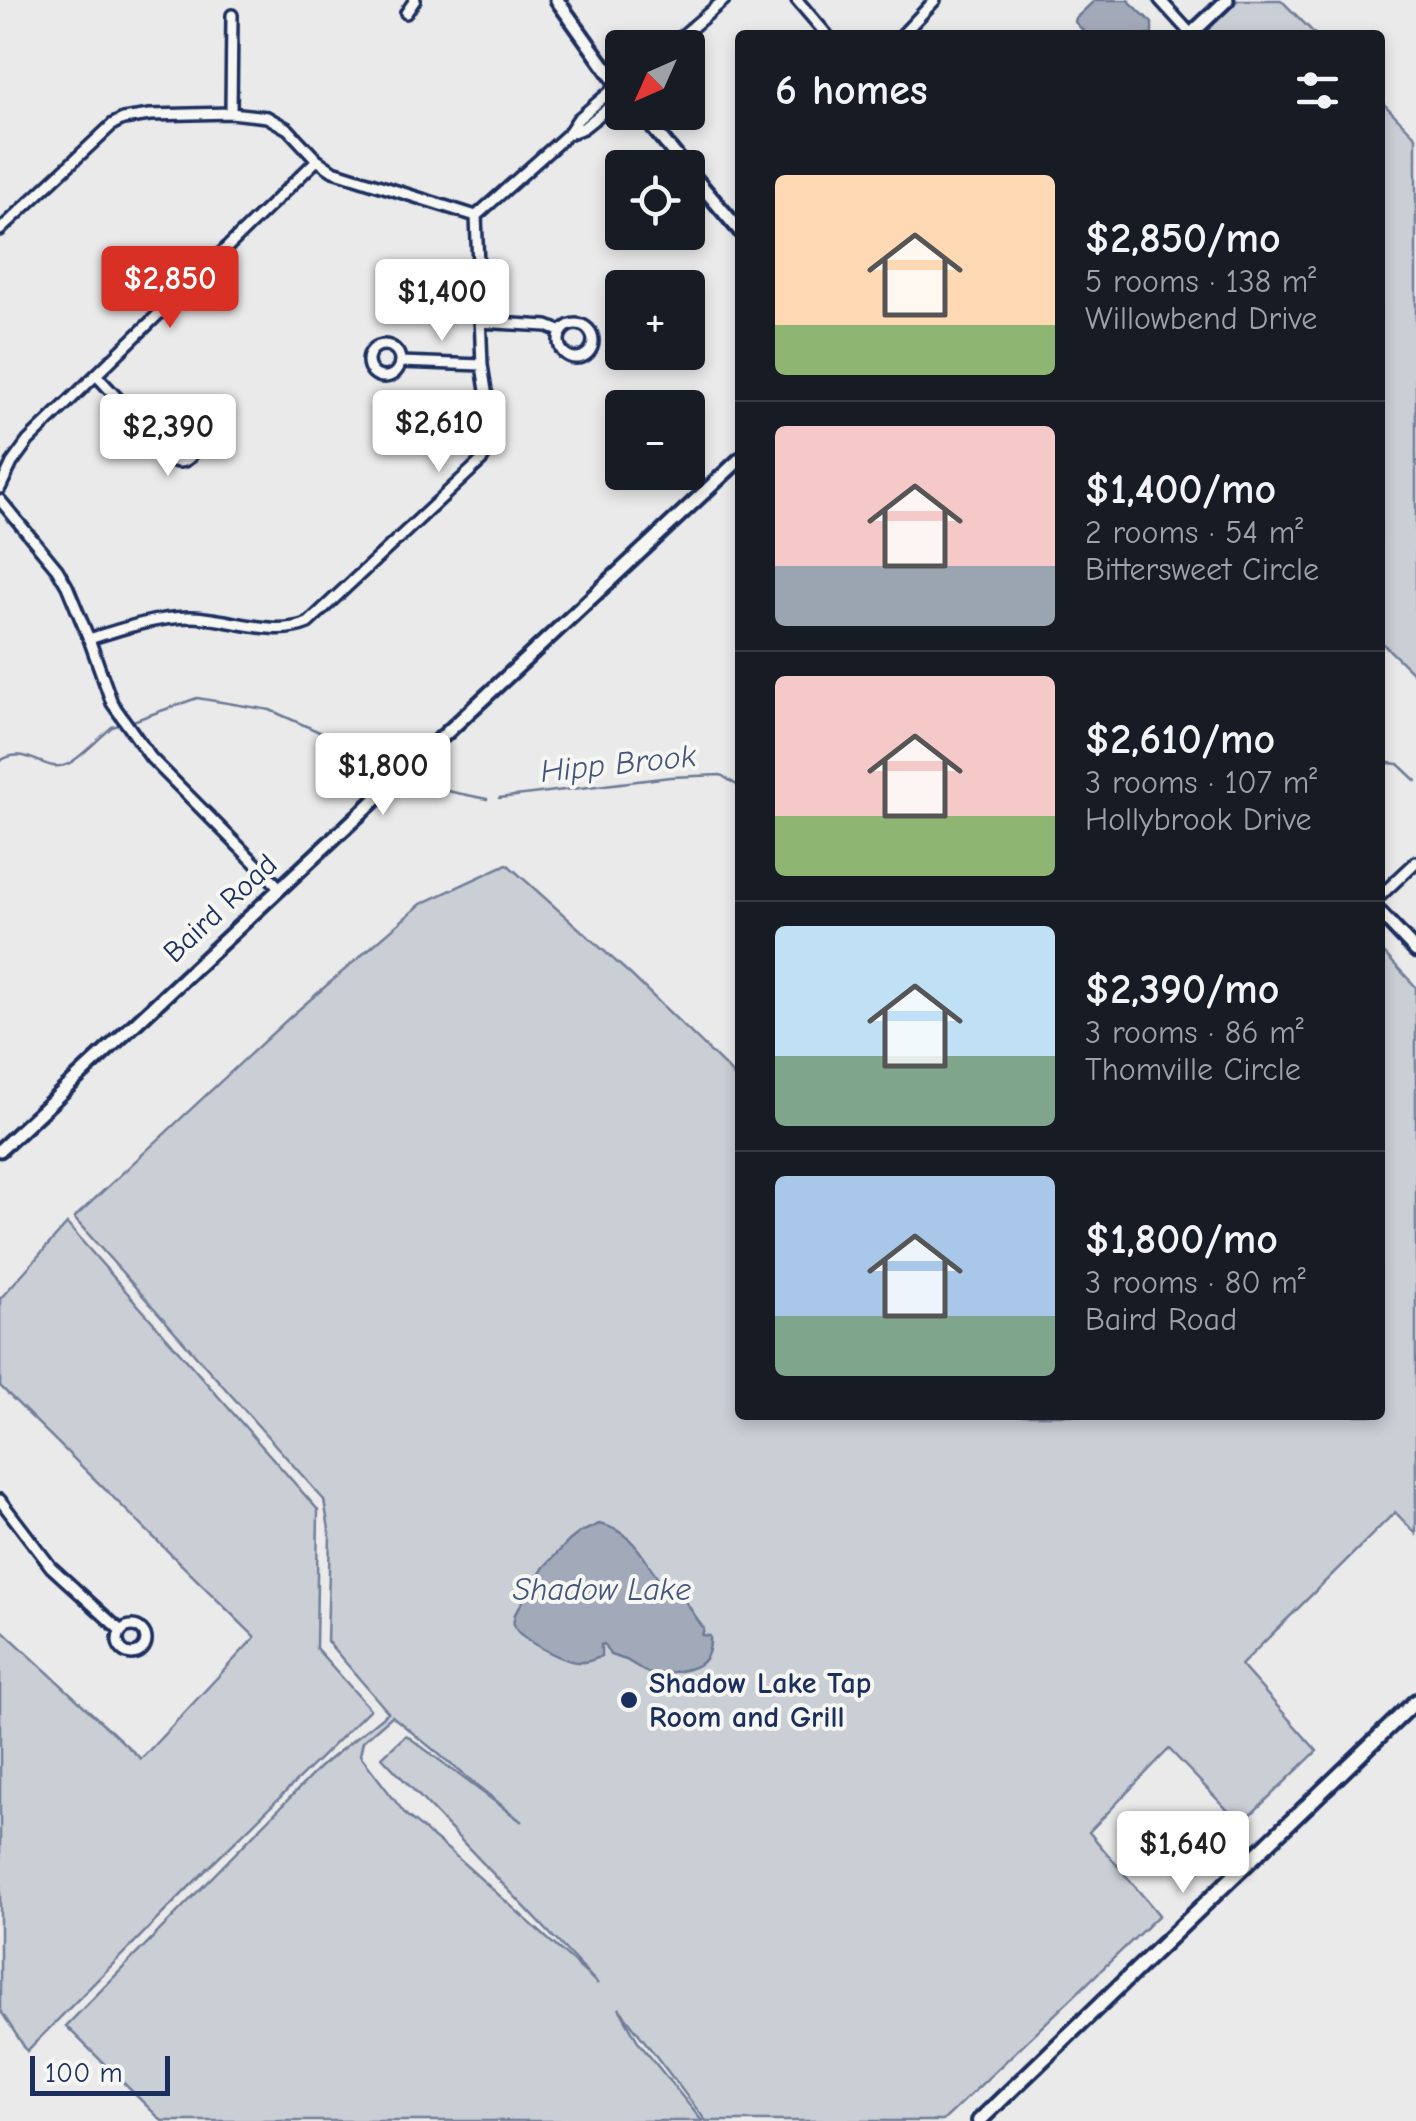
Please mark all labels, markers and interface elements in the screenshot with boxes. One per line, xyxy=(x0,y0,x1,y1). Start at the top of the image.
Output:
north arrow xyxy=(605,30,705,130)
map controls xyxy=(605,30,705,490)
icon: filters xyxy=(1290,63,1345,118)
text: 6 homes xyxy=(775,66,928,115)
button: locate xyxy=(605,150,705,250)
text: $2,850/mo xyxy=(1085,214,1281,263)
icon: home xyxy=(855,215,975,335)
pin: $2,850 xyxy=(89,246,251,331)
pin: $1,400 xyxy=(361,259,523,344)
text: $2,850 xyxy=(124,260,217,297)
text: 5 rooms · 138 m² xyxy=(1085,263,1316,300)
button: + xyxy=(605,270,705,370)
text: $1,400 xyxy=(397,273,487,310)
text: Willowbend Drive xyxy=(1085,300,1317,337)
pin: $2,610 xyxy=(358,390,520,475)
button: − xyxy=(605,390,705,490)
pin: $2,390 xyxy=(87,394,249,479)
text: $2,610 xyxy=(395,404,483,441)
text: $2,390 xyxy=(122,408,214,445)
text: $1,400/mo xyxy=(1085,465,1276,514)
icon: home xyxy=(855,466,975,586)
text: 2 rooms · 54 m² xyxy=(1085,514,1303,551)
text: Bittersweet Circle xyxy=(1085,551,1319,588)
text: $2,610/mo xyxy=(1085,715,1275,764)
icon: home xyxy=(855,716,975,836)
pin: $1,800 xyxy=(302,733,464,818)
water label: Hipp Brook xyxy=(538,737,698,790)
text: $1,800 xyxy=(338,747,428,784)
text: 3 rooms · 107 m² xyxy=(1085,764,1317,801)
text: Hollybrook Drive xyxy=(1085,801,1312,838)
street label: Baird Road xyxy=(156,847,284,970)
text: $2,390/mo xyxy=(1085,965,1279,1014)
icon: home xyxy=(855,966,975,1086)
text: 3 rooms · 86 m² xyxy=(1085,1014,1304,1051)
text: Thomville Circle xyxy=(1085,1051,1301,1088)
text: $1,800/mo xyxy=(1085,1215,1278,1264)
icon: home xyxy=(855,1216,975,1336)
text: 3 rooms · 80 m² xyxy=(1085,1264,1306,1301)
text: Baird Road xyxy=(1085,1301,1237,1338)
water label: Shadow Lake xyxy=(513,1571,691,1608)
place label: Shadow Lake Tap Room and Grill xyxy=(649,1666,871,1735)
marker: Shadow Lake Tap Room and Grill xyxy=(618,1689,640,1711)
pin: $1,640 xyxy=(1102,1811,1264,1896)
text: $1,640 xyxy=(1139,1825,1227,1862)
scale bar xyxy=(30,2051,170,2096)
text: 100 m xyxy=(45,2057,123,2089)

